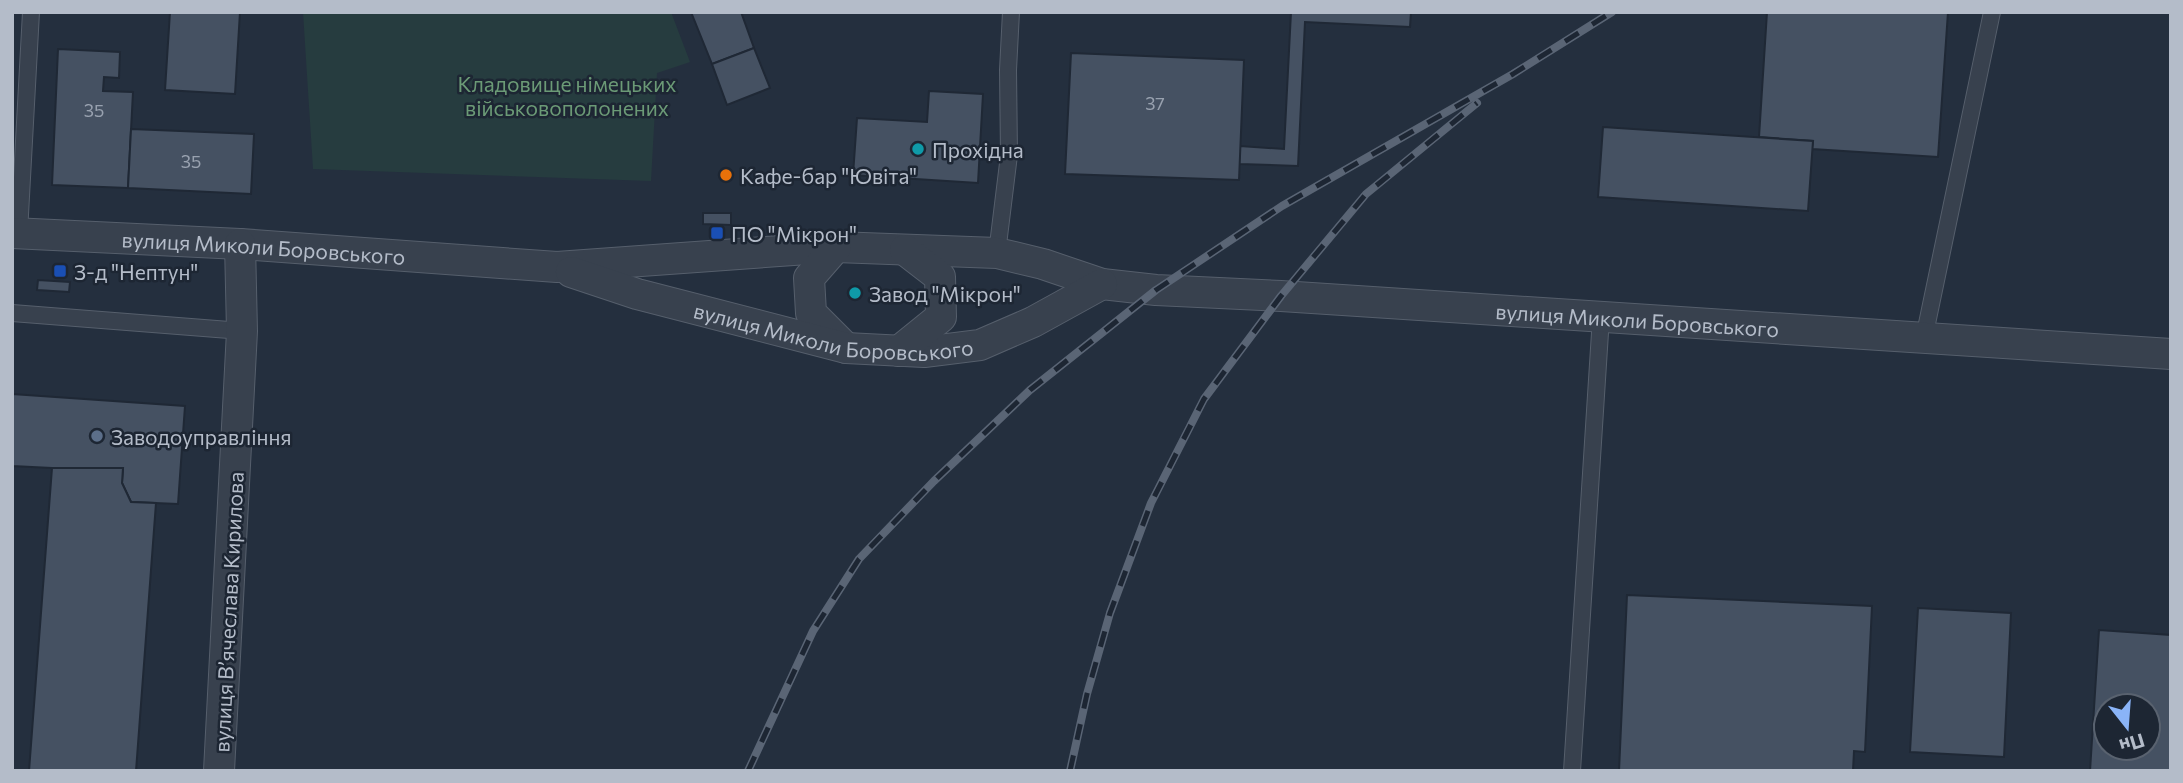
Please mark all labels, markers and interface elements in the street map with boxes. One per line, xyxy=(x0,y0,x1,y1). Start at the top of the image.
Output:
park label: Кладовище німецьких військовополонених xyxy=(458,71,676,120)
house number: 37 xyxy=(1145,92,1165,114)
house number: 35 xyxy=(84,99,104,121)
place label: Прохідна xyxy=(932,137,1024,162)
marker: Прохідна xyxy=(910,141,926,157)
house number: 35 xyxy=(181,150,201,172)
place label: Кафе-бар "Ювіта" xyxy=(740,163,917,188)
marker: Кафе-бар "Ювіта" xyxy=(718,167,734,183)
place label: ПО "Мікрон" xyxy=(731,221,857,246)
marker: ПО "Мікрон" xyxy=(709,225,725,241)
street label: вулиця Миколи Боровського xyxy=(121,226,406,268)
place label: З-д "Нептун" xyxy=(74,259,198,284)
marker: З-д "Нептун" xyxy=(52,263,68,279)
place label: Завод "Мікрон" xyxy=(869,281,1021,306)
marker: Завод "Мікрон" xyxy=(847,285,863,301)
street label: вулиця Миколи Боровського xyxy=(691,297,975,365)
street label: вулиця Миколи Боровського xyxy=(1495,298,1780,341)
place label: Заводоуправління xyxy=(111,424,292,449)
marker: Заводоуправління xyxy=(89,428,105,444)
street label: вулиця Вʼячеслава Кирилова xyxy=(208,471,248,753)
north arrow xyxy=(2092,692,2162,762)
text: Пн xyxy=(2117,729,2148,758)

